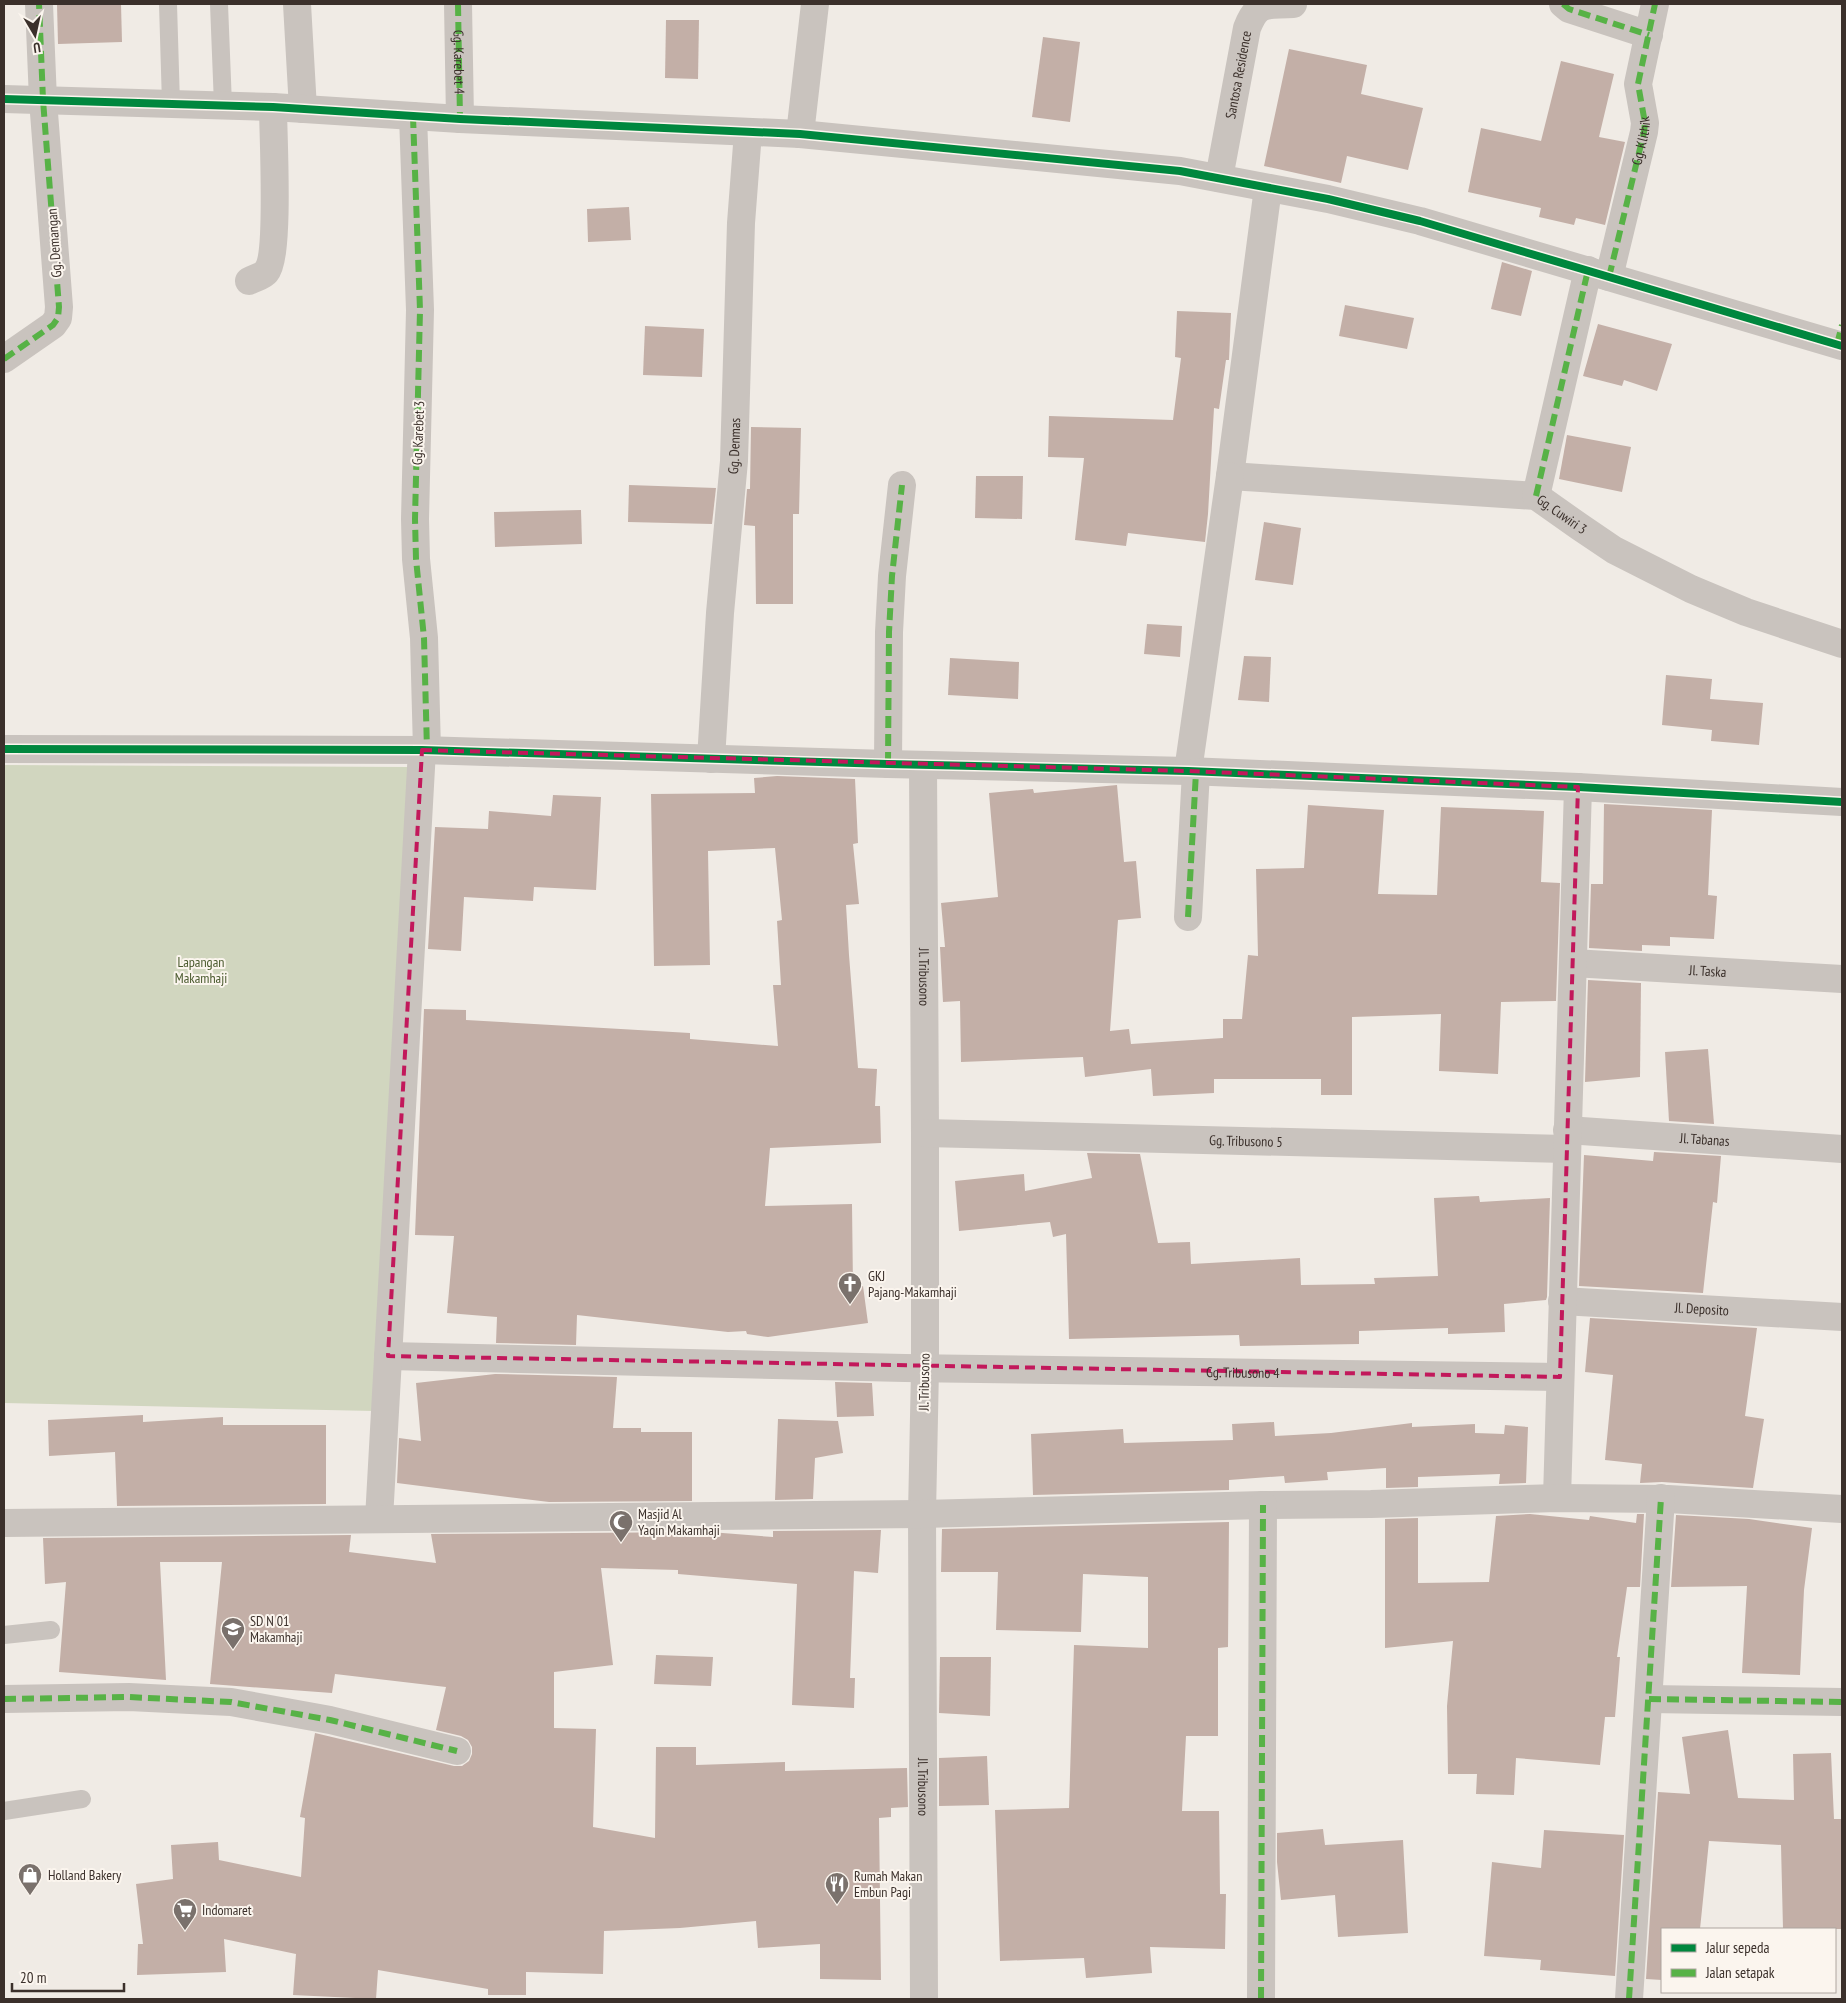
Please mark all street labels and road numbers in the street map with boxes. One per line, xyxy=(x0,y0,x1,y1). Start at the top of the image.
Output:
street label: Santosa Residence xyxy=(1221,29,1255,120)
street label: Gg. Karebet 4 xyxy=(449,30,469,95)
street label: Gg. Klithik xyxy=(1627,115,1654,167)
street label: Gg. Demangan xyxy=(43,208,65,278)
street label: Gg. Karebet 3 xyxy=(408,401,428,465)
street label: Gg. Denmas xyxy=(724,417,744,475)
street label: Gg. Cuwiri 3 xyxy=(1533,490,1591,538)
street label: Jl. Tribusono xyxy=(915,947,933,1006)
street label: Jl. Taska xyxy=(1688,961,1727,981)
street label: Jl. Tabanas xyxy=(1678,1129,1730,1150)
street label: Gg. Tribusono 5 xyxy=(1209,1131,1283,1151)
street label: Jl. Deposito xyxy=(1673,1298,1729,1320)
street label: Jl. Tribusono xyxy=(914,1353,934,1412)
street label: Gg. Tribusono 4 xyxy=(1206,1363,1280,1382)
street label: Jl. Tribusono xyxy=(914,1757,932,1816)

